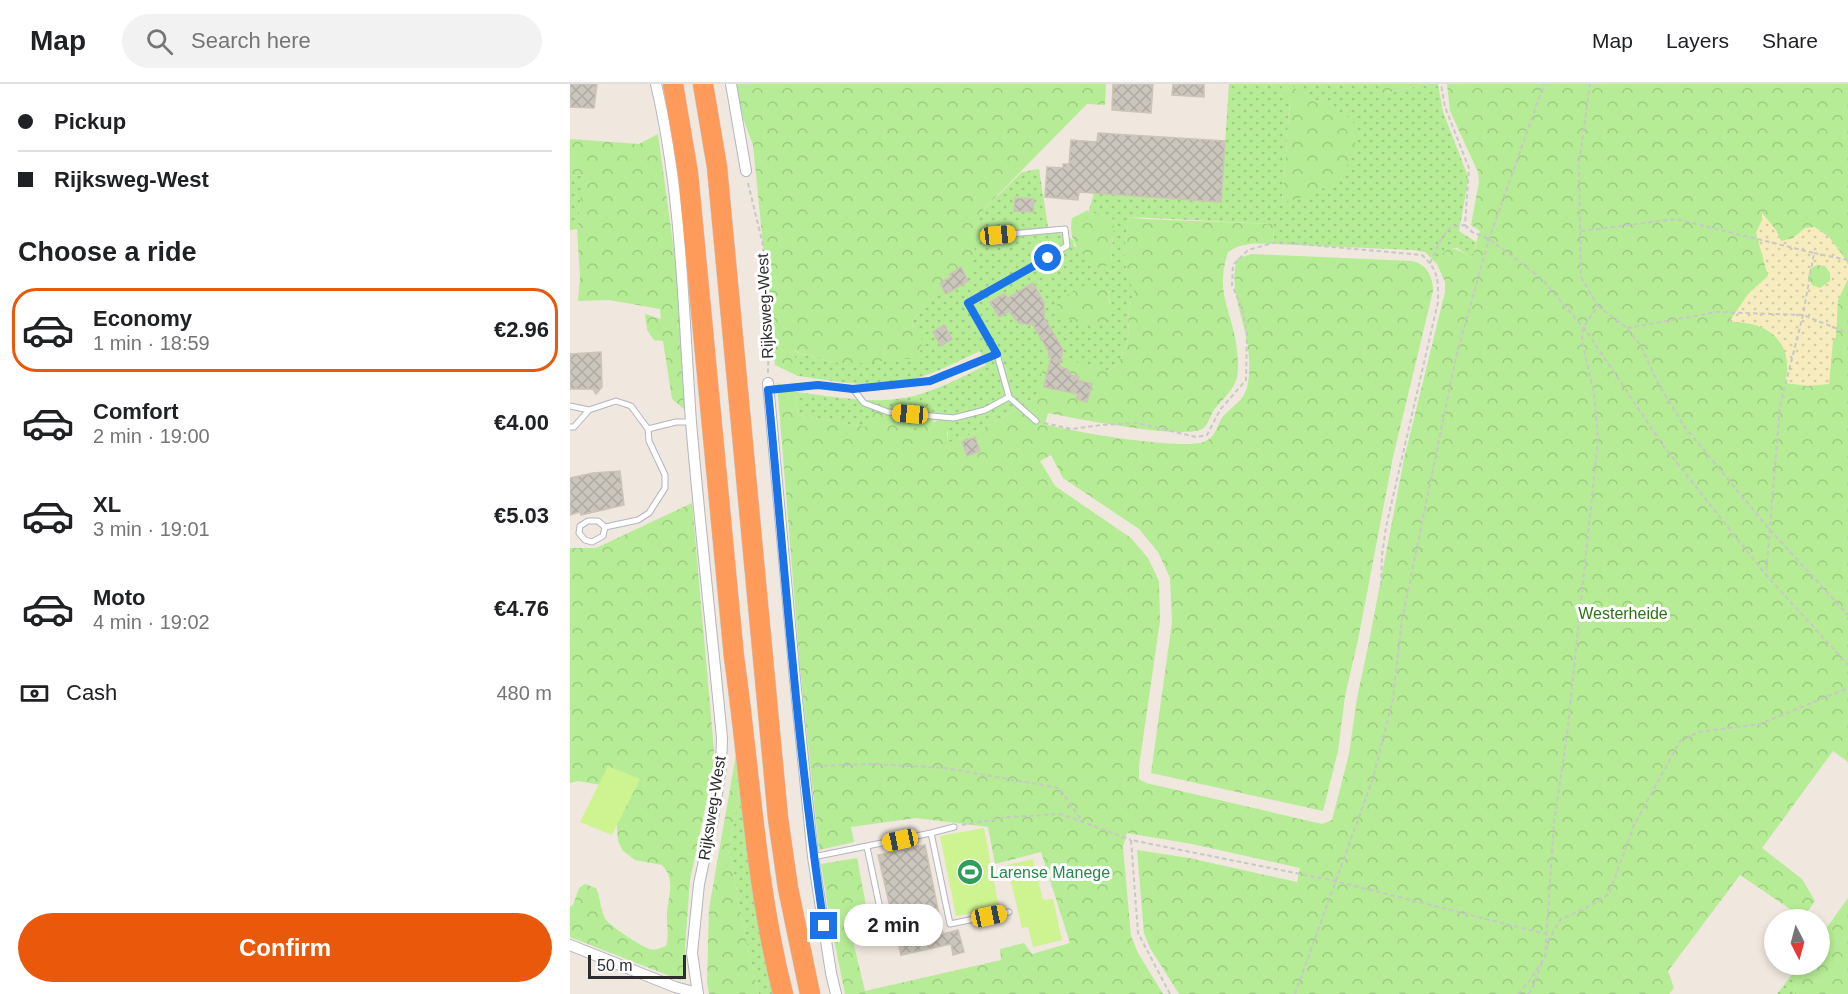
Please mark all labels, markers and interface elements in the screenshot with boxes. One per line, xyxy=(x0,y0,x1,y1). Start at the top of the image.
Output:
search box xyxy=(122,14,542,68)
text: Map xyxy=(30,25,86,56)
icon: search xyxy=(143,25,176,58)
text: Search here xyxy=(191,28,311,53)
text: Map xyxy=(1592,29,1633,52)
text: Layers xyxy=(1666,29,1729,52)
text: Share xyxy=(1762,29,1818,52)
text: Pickup xyxy=(54,109,126,134)
text: Rijksweg-West xyxy=(54,167,209,192)
car xyxy=(979,224,1017,246)
text: Choose a ride xyxy=(18,237,197,267)
route start xyxy=(1034,244,1061,271)
street label: Rijksweg-West xyxy=(754,252,776,359)
icon: car xyxy=(21,303,75,357)
text: Economy xyxy=(93,306,192,331)
text: €2.96 xyxy=(494,317,549,342)
text: 1 min · 18:59 xyxy=(93,332,210,354)
icon: car xyxy=(21,396,75,450)
text: Comfort xyxy=(93,399,179,424)
car xyxy=(891,403,929,425)
text: €4.00 xyxy=(494,410,549,435)
text: 2 min · 19:00 xyxy=(93,425,210,447)
icon: car xyxy=(21,489,75,543)
text: XL xyxy=(93,492,121,517)
text: €5.03 xyxy=(494,503,549,528)
text: 3 min · 19:01 xyxy=(93,518,210,540)
icon: car xyxy=(21,582,75,636)
text: Moto xyxy=(93,585,146,610)
text: €4.76 xyxy=(494,596,549,621)
park label: Westerheide xyxy=(1578,605,1668,622)
text: 4 min · 19:02 xyxy=(93,611,210,633)
icon: cash xyxy=(18,677,51,710)
text: Cash xyxy=(66,680,117,705)
text: 480 m xyxy=(496,682,552,704)
street label: Rijksweg-West xyxy=(695,754,729,861)
car xyxy=(881,827,919,853)
sports icon: Larense Manege xyxy=(955,857,985,887)
place label: Larense Manege xyxy=(990,864,1110,881)
car xyxy=(970,903,1008,929)
callout: 2 min xyxy=(845,905,944,947)
north arrow xyxy=(1764,909,1830,975)
map controls xyxy=(1764,909,1830,975)
route end xyxy=(810,912,837,939)
button: Confirm xyxy=(18,913,552,982)
text: 2 min xyxy=(867,914,920,936)
scale bar xyxy=(588,952,686,980)
text: 50 m xyxy=(597,957,633,974)

